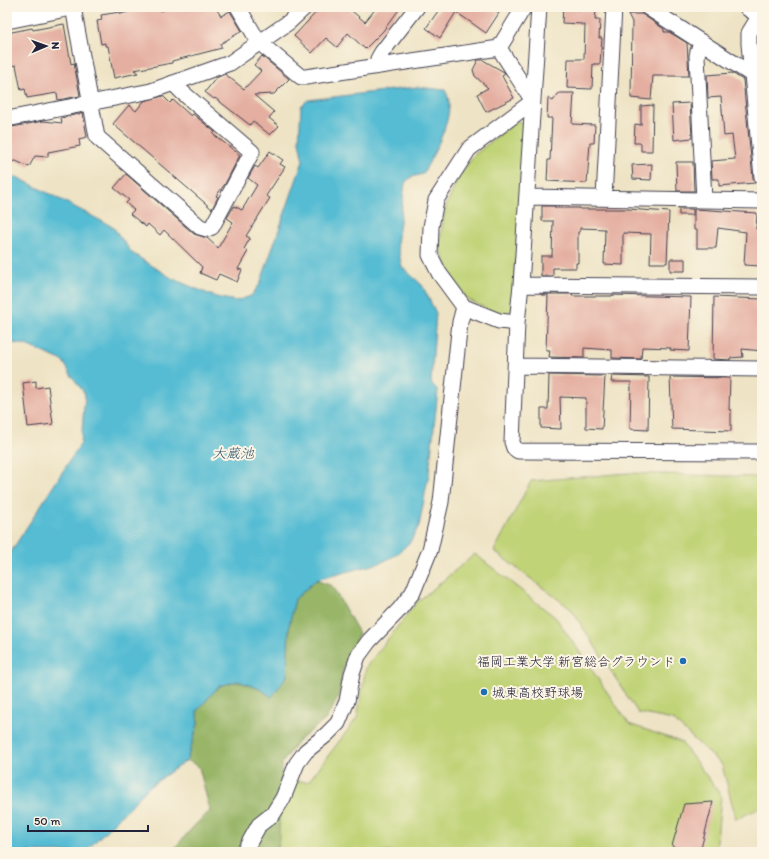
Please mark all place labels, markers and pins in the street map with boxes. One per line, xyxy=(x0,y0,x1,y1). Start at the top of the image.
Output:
place label: 福岡工業大学 新宮総合グラウンド xyxy=(477,654,675,669)
marker: 福岡工業大学 新宮総合グラウンド xyxy=(678,656,688,666)
place label: 城東高校野球場 xyxy=(492,685,583,700)
marker: 城東高校野球場 xyxy=(479,687,489,697)

